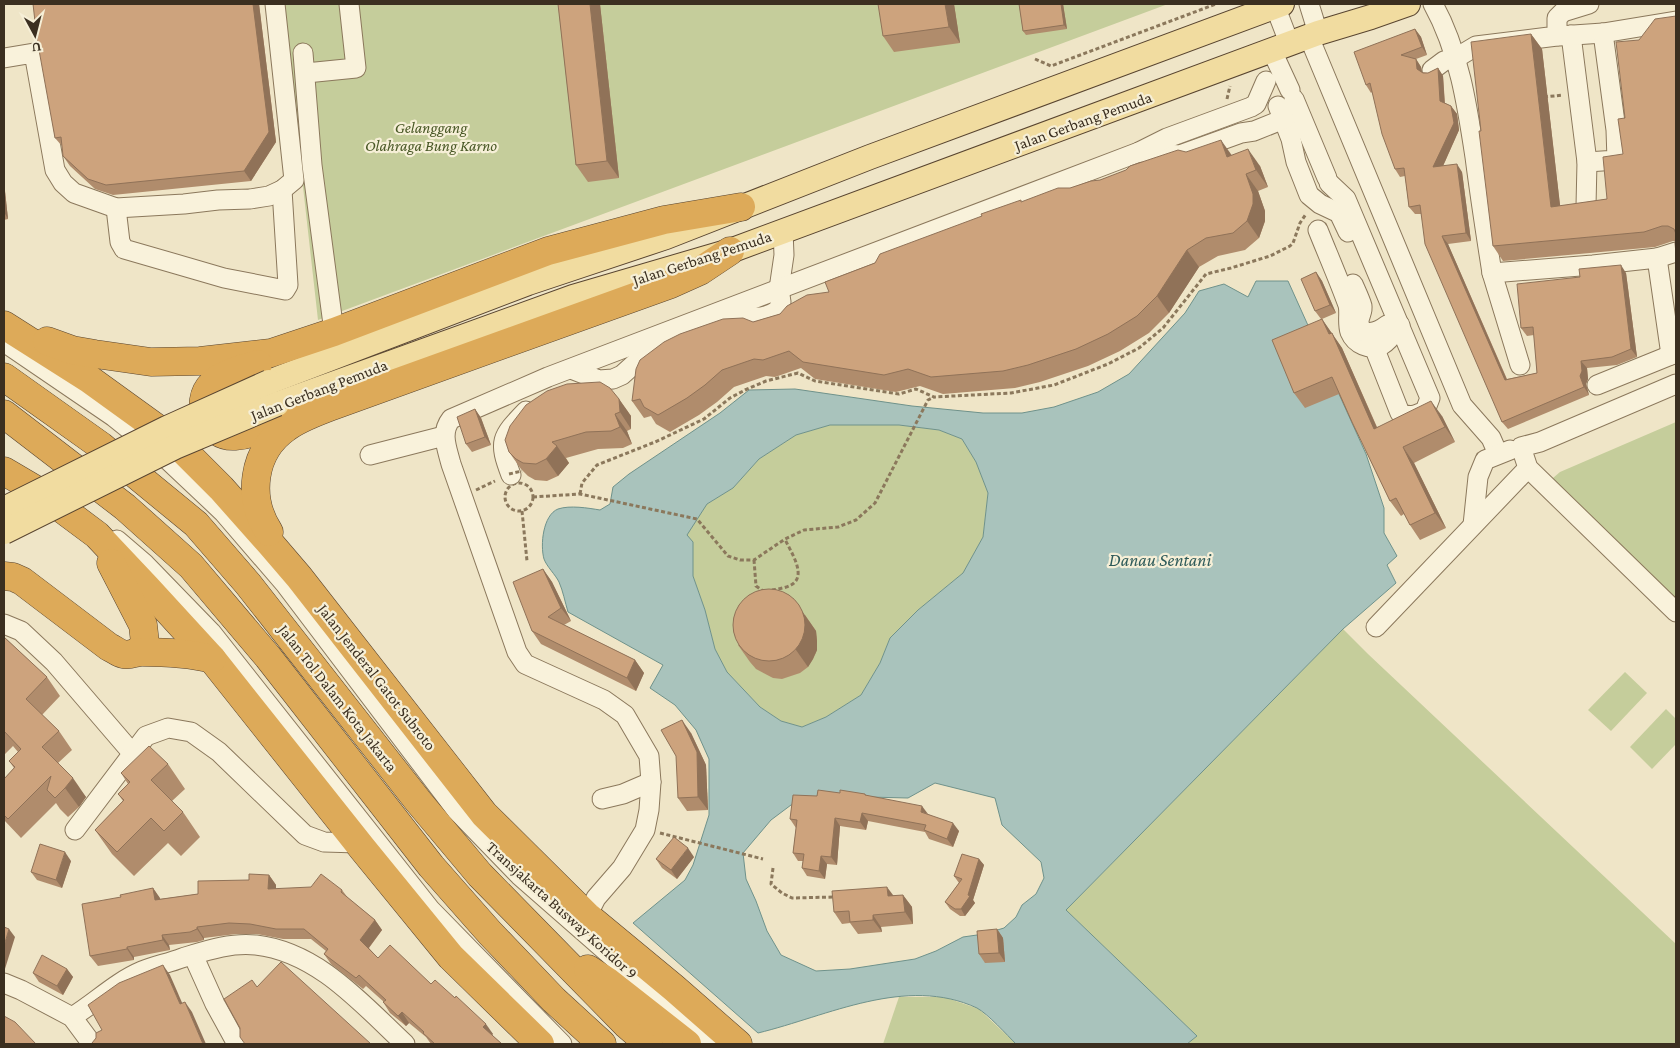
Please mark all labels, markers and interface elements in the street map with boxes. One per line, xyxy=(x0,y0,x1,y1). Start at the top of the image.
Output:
north arrow xyxy=(10,10,60,60)
text: U xyxy=(30,39,42,56)
street label: Jalan Gerbang Pemuda xyxy=(1010,88,1155,155)
park label: Gelanggang Olahraga Bung Karno xyxy=(365,119,497,155)
street label: Jalan Gerbang Pemuda xyxy=(629,227,774,290)
street label: Jalan Gerbang Pemuda xyxy=(246,356,391,426)
water label: Danau Sentani xyxy=(1109,550,1211,570)
street label: Jalan Jenderal Gatot Subroto xyxy=(313,599,439,754)
street label: Jalan Tol Dalam Kota Jakarta xyxy=(273,619,401,776)
street label: Transjakarta Busway Koridor 9 xyxy=(483,838,641,983)

